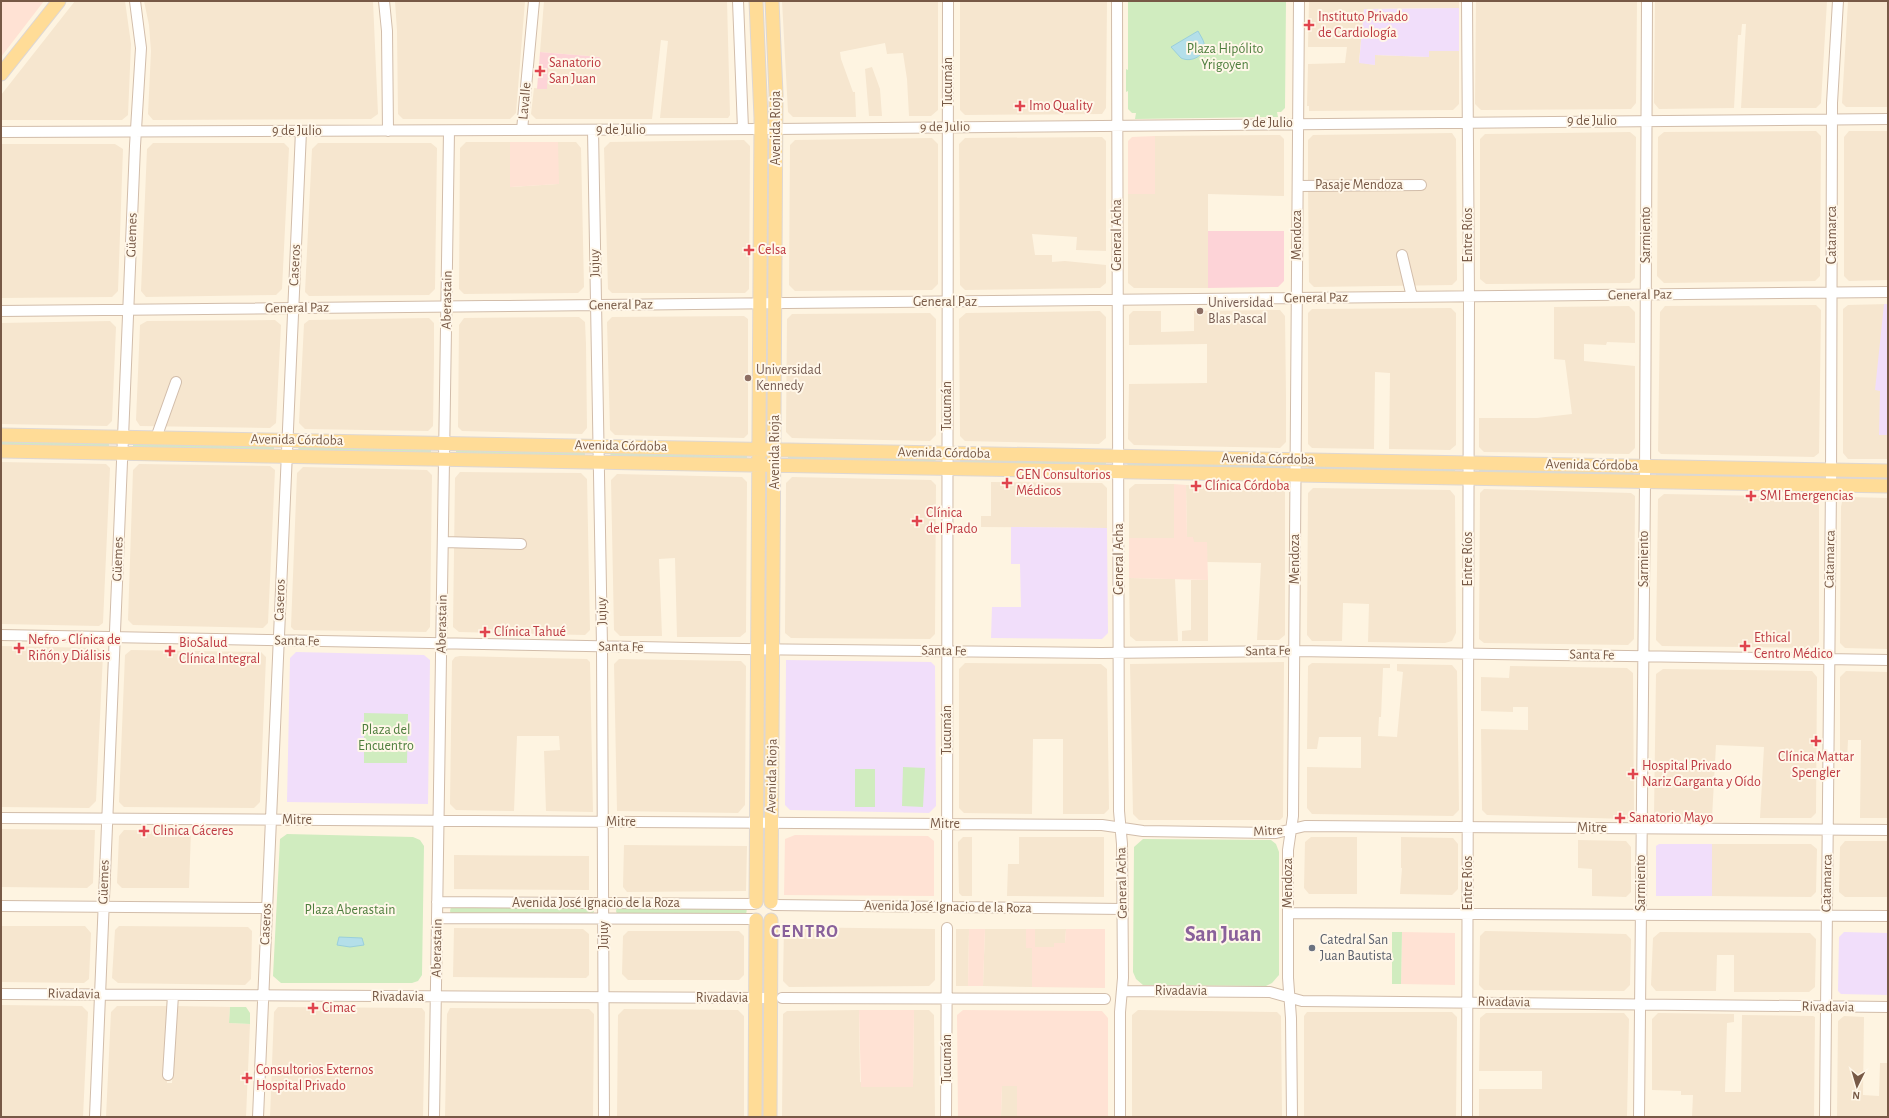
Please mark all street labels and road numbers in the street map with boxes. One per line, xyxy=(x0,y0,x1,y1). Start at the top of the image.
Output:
street label: Tucumán xyxy=(941,57,955,107)
street label: Lavalle xyxy=(516,82,534,120)
street label: Avenida Rioja xyxy=(769,90,783,165)
street label: 9 de Julio xyxy=(1567,114,1617,128)
street label: 9 de Julio xyxy=(1243,116,1293,130)
street label: 9 de Julio xyxy=(920,120,970,134)
street label: 9 de Julio xyxy=(596,123,646,137)
street label: 9 de Julio xyxy=(272,124,322,138)
street label: Pasaje Mendoza xyxy=(1315,178,1404,192)
street label: General Acha xyxy=(1110,199,1124,271)
street label: Catamarca xyxy=(1825,205,1839,264)
street label: Sarmiento xyxy=(1639,207,1653,263)
street label: Entre Ríos xyxy=(1461,208,1475,262)
street label: Mendoza xyxy=(1290,209,1304,260)
street label: Güemes xyxy=(124,212,140,258)
street label: Caseros xyxy=(287,244,303,286)
street label: Jujuy xyxy=(588,249,602,277)
street label: Aberastain xyxy=(439,270,455,330)
street label: General Paz xyxy=(1608,287,1672,303)
street label: General Paz xyxy=(1284,290,1348,306)
street label: General Paz xyxy=(913,295,977,309)
street label: General Paz xyxy=(589,297,653,313)
street label: General Paz xyxy=(265,300,329,316)
street label: Tucumán xyxy=(940,381,954,431)
street label: Avenida Rioja xyxy=(768,414,782,489)
street label: Avenida Córdoba xyxy=(251,432,344,448)
street label: Avenida Córdoba xyxy=(575,438,668,454)
street label: Avenida Córdoba xyxy=(898,445,991,461)
street label: Avenida Córdoba xyxy=(1222,451,1315,467)
street label: Avenida Córdoba xyxy=(1546,457,1639,473)
street label: General Acha xyxy=(1112,523,1126,595)
street label: Catamarca xyxy=(1822,529,1838,588)
street label: Sarmiento xyxy=(1637,531,1651,587)
street label: Entre Ríos xyxy=(1461,532,1475,586)
street label: Mendoza xyxy=(1288,533,1302,584)
street label: Güemes xyxy=(110,536,126,582)
street label: Caseros xyxy=(272,579,288,621)
street label: Aberastain xyxy=(434,594,450,654)
street label: Jujuy xyxy=(595,597,609,625)
street label: Santa Fe xyxy=(274,634,320,648)
street label: Santa Fe xyxy=(598,640,644,654)
street label: Santa Fe xyxy=(921,644,967,658)
street label: Santa Fe xyxy=(1245,644,1291,658)
street label: Santa Fe xyxy=(1569,648,1615,662)
street label: Tucumán xyxy=(940,705,954,755)
street label: Avenida Rioja xyxy=(764,738,780,814)
street label: Mitre xyxy=(282,813,312,827)
street label: Mitre xyxy=(606,815,636,829)
street label: Mitre xyxy=(930,817,960,831)
street label: Mitre xyxy=(1577,821,1607,835)
street label: Mitre xyxy=(1253,823,1283,839)
street label: General Acha xyxy=(1114,846,1130,919)
street label: Catamarca xyxy=(1819,853,1835,912)
street label: Sarmiento xyxy=(1634,855,1648,911)
street label: Entre Ríos xyxy=(1461,856,1475,910)
street label: Mendoza xyxy=(1281,857,1295,908)
street label: Güemes xyxy=(96,859,112,905)
street label: Avenida José Ignacio de la Roza xyxy=(512,896,680,910)
street label: Avenida José Ignacio de la Roza xyxy=(864,899,1033,915)
street label: Caseros xyxy=(258,903,274,945)
street label: Aberastain xyxy=(429,918,445,978)
street label: Jujuy xyxy=(597,921,611,949)
street label: Rivadavia xyxy=(1155,984,1208,998)
street label: Rivadavia xyxy=(48,987,101,1001)
street label: Rivadavia xyxy=(372,990,425,1004)
street label: Rivadavia xyxy=(696,991,749,1005)
street label: Rivadavia xyxy=(1478,995,1531,1009)
street label: Rivadavia xyxy=(1802,1000,1855,1014)
street label: Tucumán xyxy=(940,1034,954,1084)

